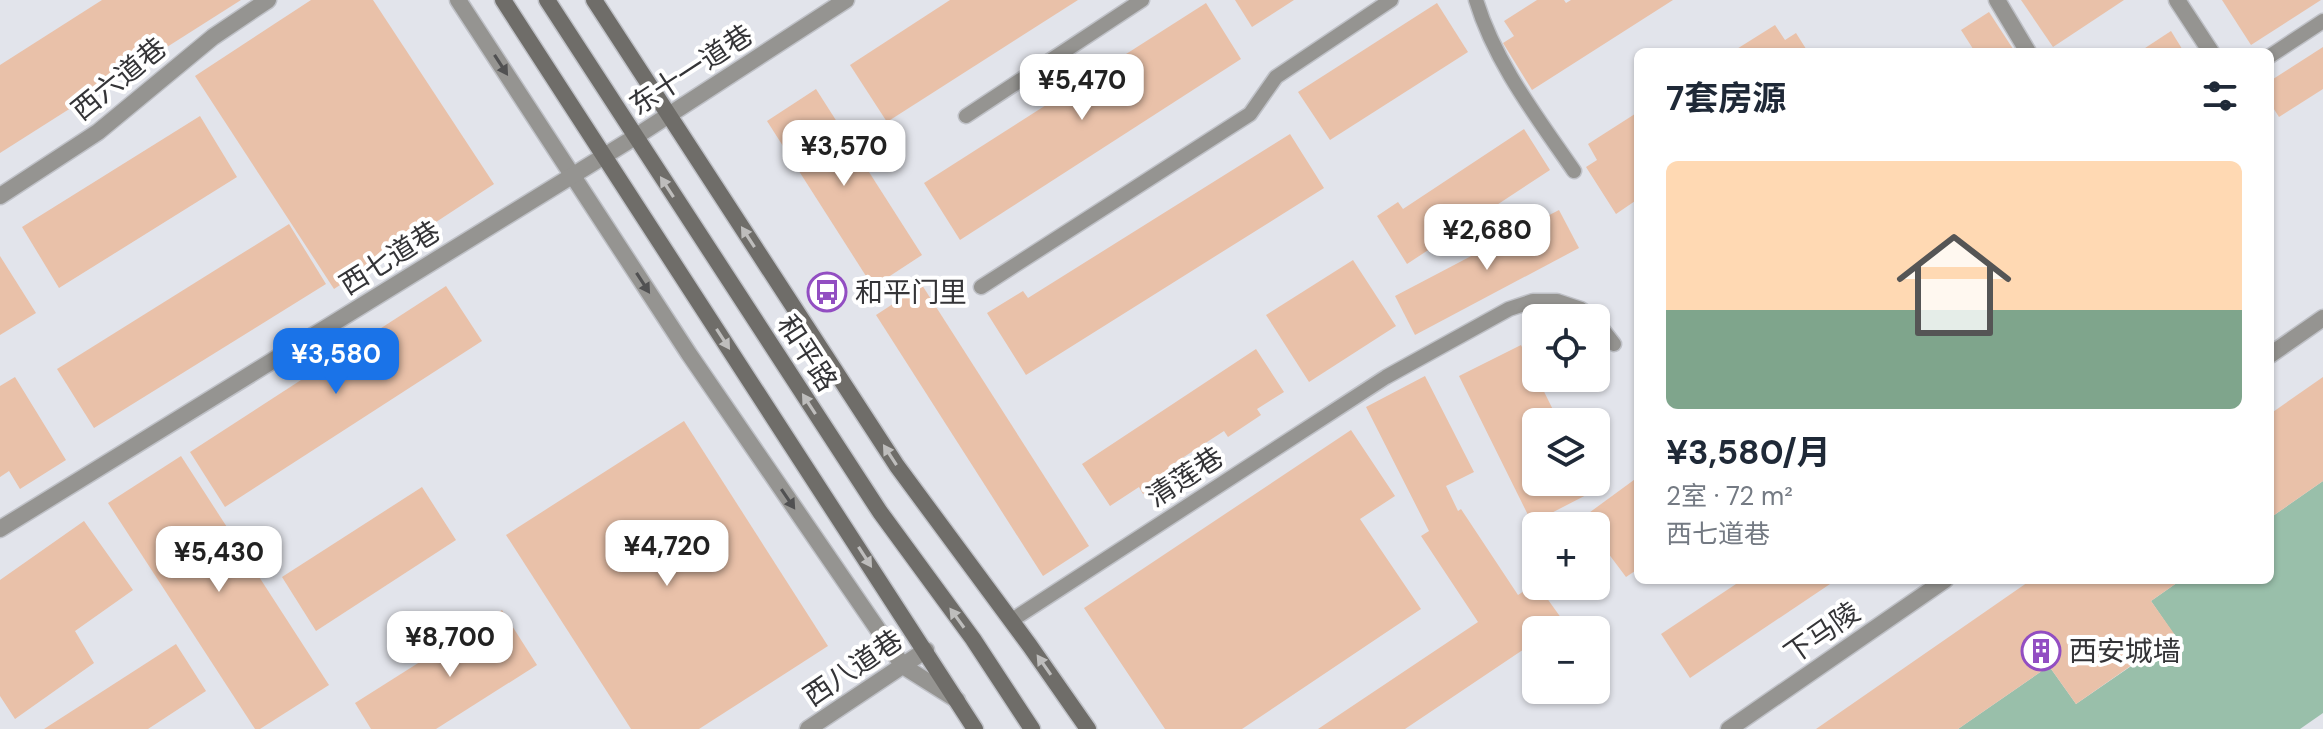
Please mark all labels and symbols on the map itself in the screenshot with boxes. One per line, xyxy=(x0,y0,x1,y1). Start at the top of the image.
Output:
street label: 东十一道巷 xyxy=(622,16,760,124)
street label: 西六道巷 xyxy=(64,29,174,129)
pin: ¥5,470 xyxy=(1017,54,1147,122)
one-way arrow xyxy=(493,55,508,76)
pin: ¥3,570 xyxy=(779,120,909,188)
one-way arrow xyxy=(660,176,675,197)
pin: ¥2,680 xyxy=(1422,204,1552,272)
street label: 西七道巷 xyxy=(333,213,447,303)
one-way arrow xyxy=(742,226,756,248)
bus stop icon: 和平门里 xyxy=(806,271,848,313)
one-way arrow xyxy=(635,272,649,294)
place label: 和平门里 xyxy=(855,274,967,311)
street label: 和平路 xyxy=(769,308,845,398)
pin: ¥3,580 xyxy=(271,328,401,396)
one-way arrow xyxy=(715,328,730,350)
one-way arrow xyxy=(802,394,817,415)
street label: 清莲巷 xyxy=(1140,439,1230,515)
one-way arrow xyxy=(883,444,898,466)
one-way arrow xyxy=(780,488,795,509)
pin: ¥4,720 xyxy=(602,520,732,588)
pin: ¥5,430 xyxy=(154,526,284,594)
one-way arrow xyxy=(857,546,872,567)
street label: 下马陵 xyxy=(1777,594,1867,672)
one-way arrow xyxy=(950,608,966,628)
pin: ¥8,700 xyxy=(385,611,515,679)
street label: 西八道巷 xyxy=(796,621,910,715)
building icon: 西安城墙 xyxy=(2020,630,2062,672)
place label: 西安城墙 xyxy=(2069,633,2181,670)
one-way arrow xyxy=(1036,654,1051,675)

